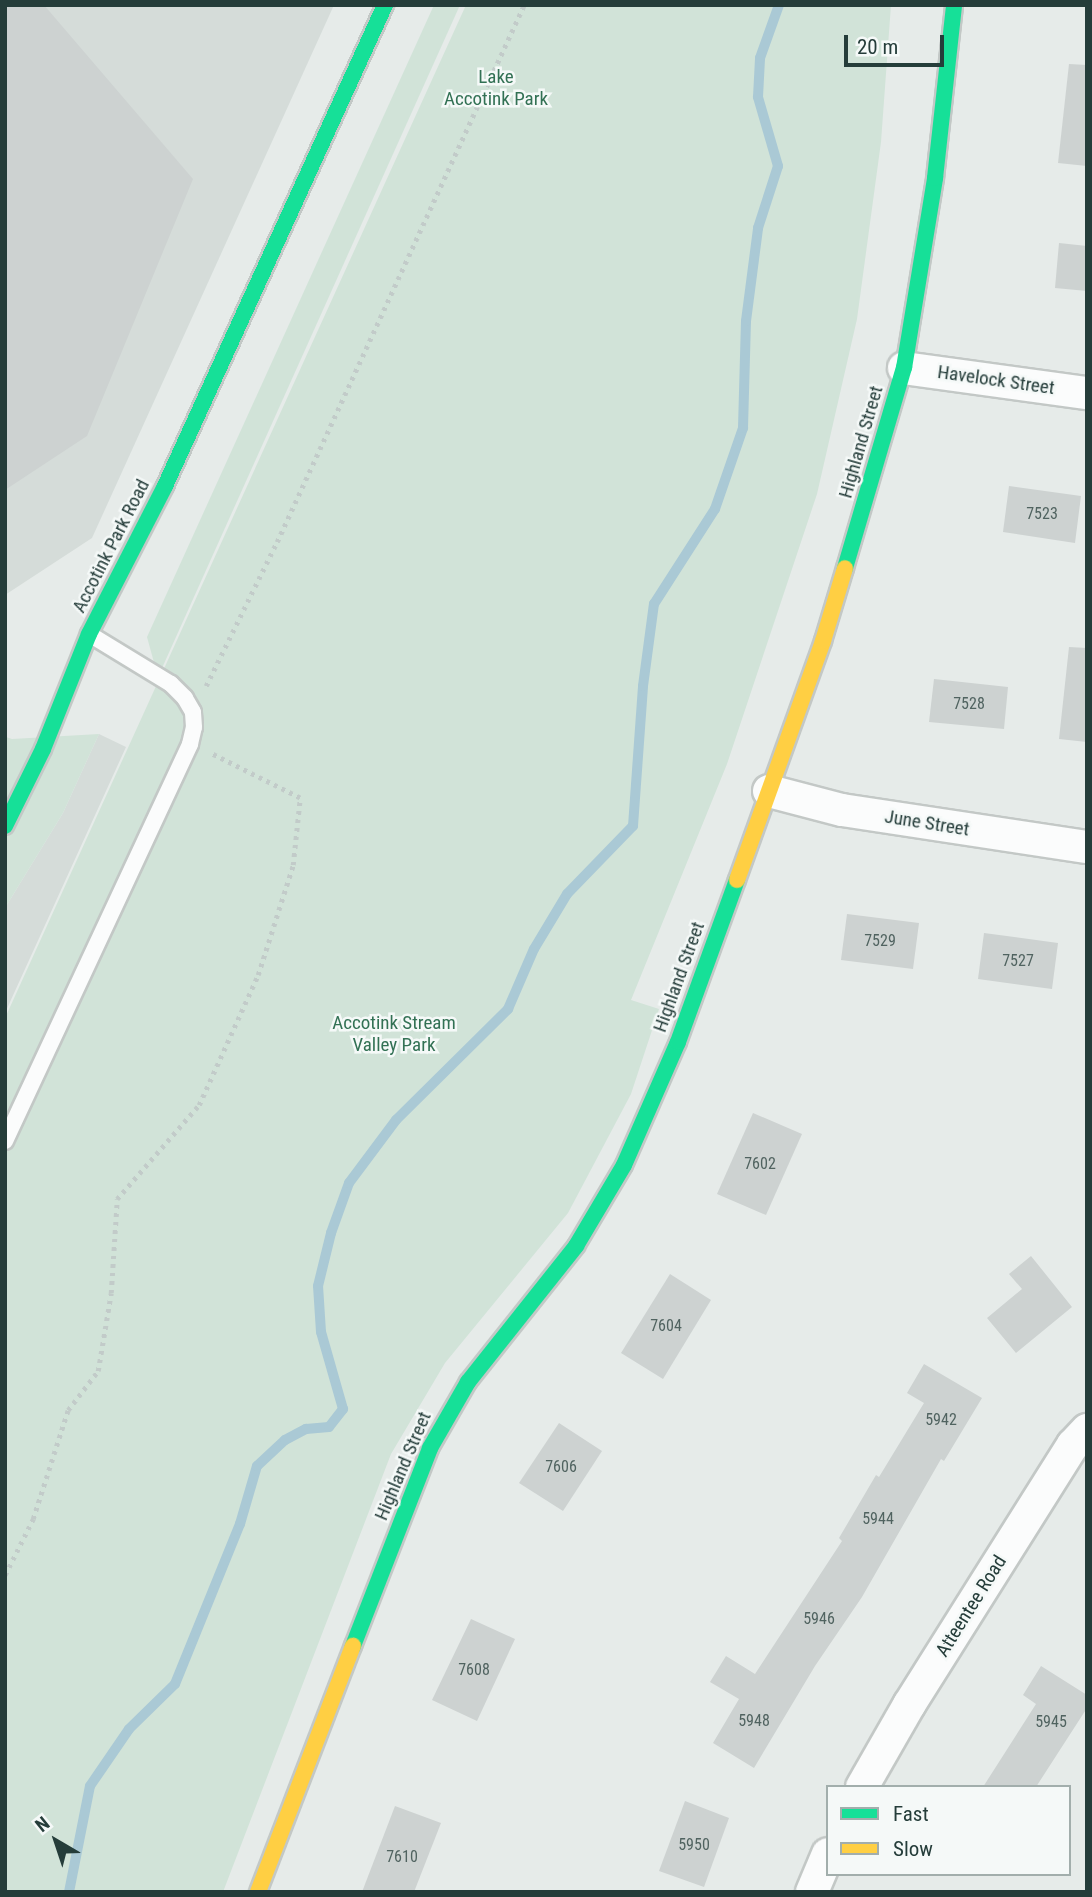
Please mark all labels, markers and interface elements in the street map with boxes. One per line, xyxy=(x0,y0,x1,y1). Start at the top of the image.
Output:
scale bar xyxy=(847,21,947,65)
text: 20 m xyxy=(857,35,898,59)
park label: Lake Accotink Park xyxy=(444,66,548,110)
street label: Havelock Street xyxy=(936,361,1056,399)
street label: Highland Street xyxy=(834,383,888,501)
street label: Accotink Park Road xyxy=(68,476,154,616)
house number: 7523 xyxy=(1026,504,1058,524)
house number: 7528 xyxy=(953,694,985,714)
street label: June Street xyxy=(883,805,971,841)
street label: Highland Street xyxy=(649,919,709,1035)
house number: 7529 xyxy=(864,931,896,951)
house number: 7527 xyxy=(1002,951,1034,971)
park label: Accotink Stream Valley Park xyxy=(332,1012,456,1056)
house number: 7602 xyxy=(744,1154,776,1174)
house number: 7604 xyxy=(650,1316,682,1336)
street label: Highland Street xyxy=(370,1408,436,1524)
house number: 5942 xyxy=(925,1410,957,1430)
house number: 7606 xyxy=(545,1457,577,1477)
house number: 5944 xyxy=(862,1509,894,1529)
street label: Atteentee Road xyxy=(931,1551,1011,1661)
house number: 5946 xyxy=(803,1609,835,1629)
house number: 7608 xyxy=(458,1660,490,1680)
house number: 5948 xyxy=(738,1711,770,1731)
house number: 5945 xyxy=(1035,1712,1067,1732)
legend xyxy=(826,1785,1071,1876)
text: Fast xyxy=(893,1802,929,1826)
north arrow xyxy=(21,1806,91,1876)
text: N xyxy=(31,1812,54,1837)
house number: 5950 xyxy=(678,1835,710,1855)
text: Slow xyxy=(893,1837,933,1861)
house number: 7610 xyxy=(386,1847,418,1867)

